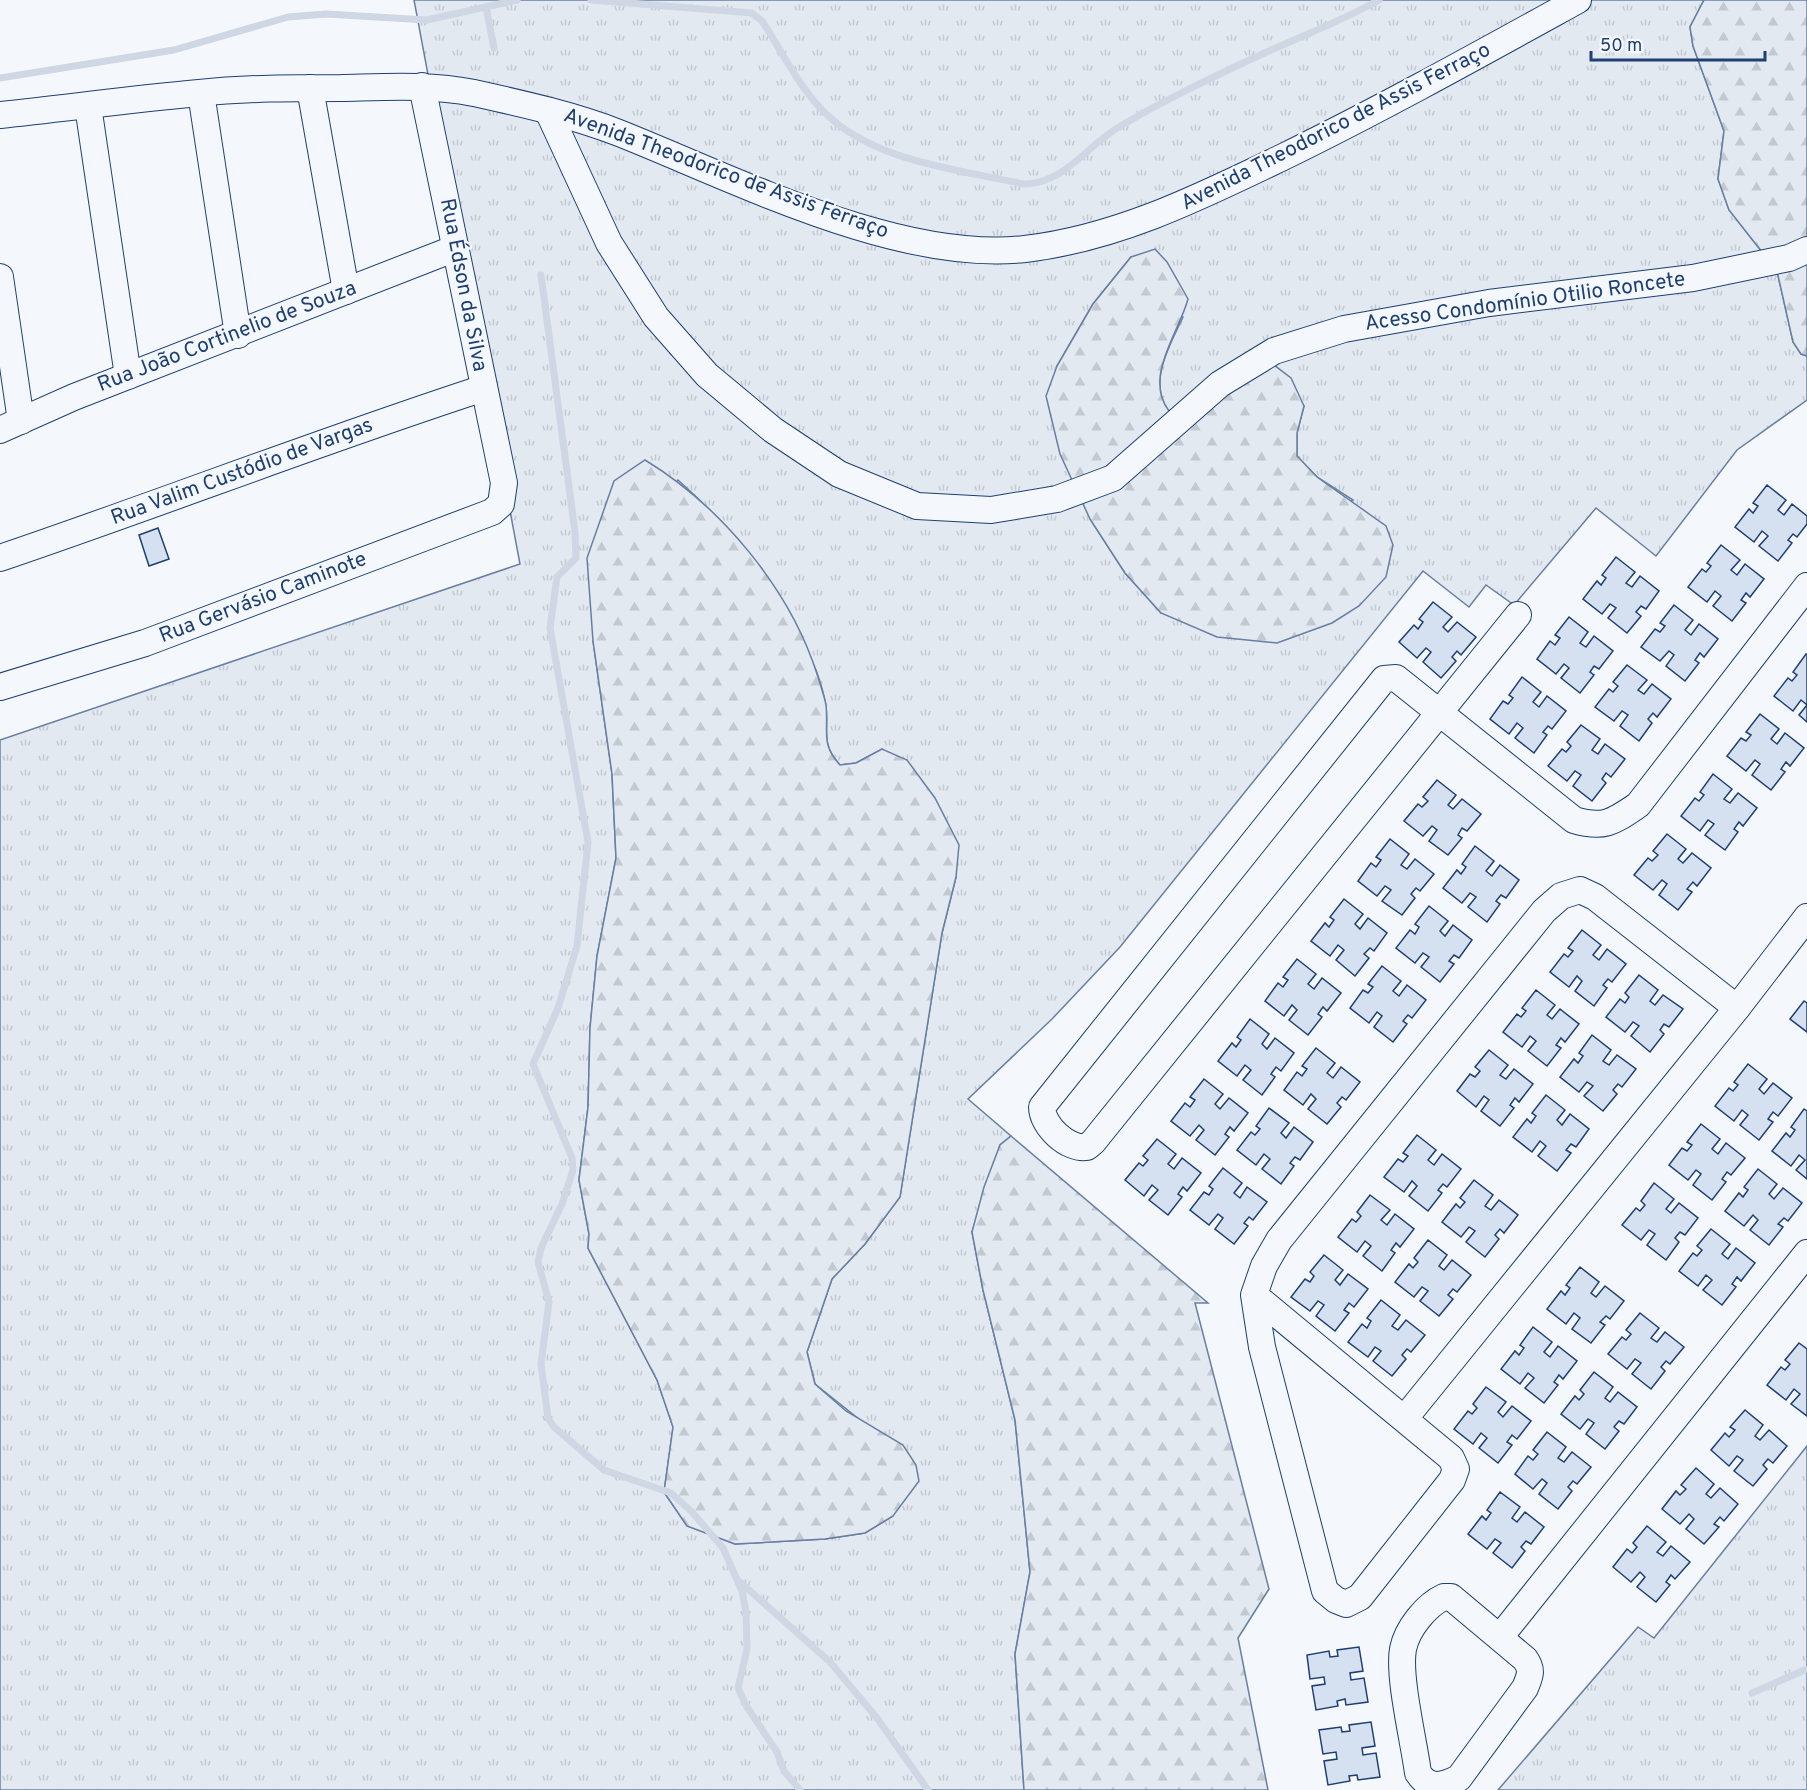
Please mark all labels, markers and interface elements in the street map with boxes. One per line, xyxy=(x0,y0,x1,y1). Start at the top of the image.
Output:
scale bar xyxy=(1591,24,1765,62)
text: 50 m xyxy=(1600,35,1642,58)
street label: Avenida Theodorico de Assis Ferraço xyxy=(1177,37,1495,217)
street label: Avenida Theodorico de Assis Ferraço xyxy=(560,102,892,246)
street label: Rua Édson da Silva xyxy=(433,196,494,374)
street label: Acesso Condomínio Otilio Roncete xyxy=(1363,266,1687,338)
street label: Rua João Cortinelio de Souza xyxy=(94,275,360,399)
street label: Rua Valim Custódio de Vargas xyxy=(107,412,377,532)
street label: Rua Gervásio Caminote xyxy=(155,546,371,650)

